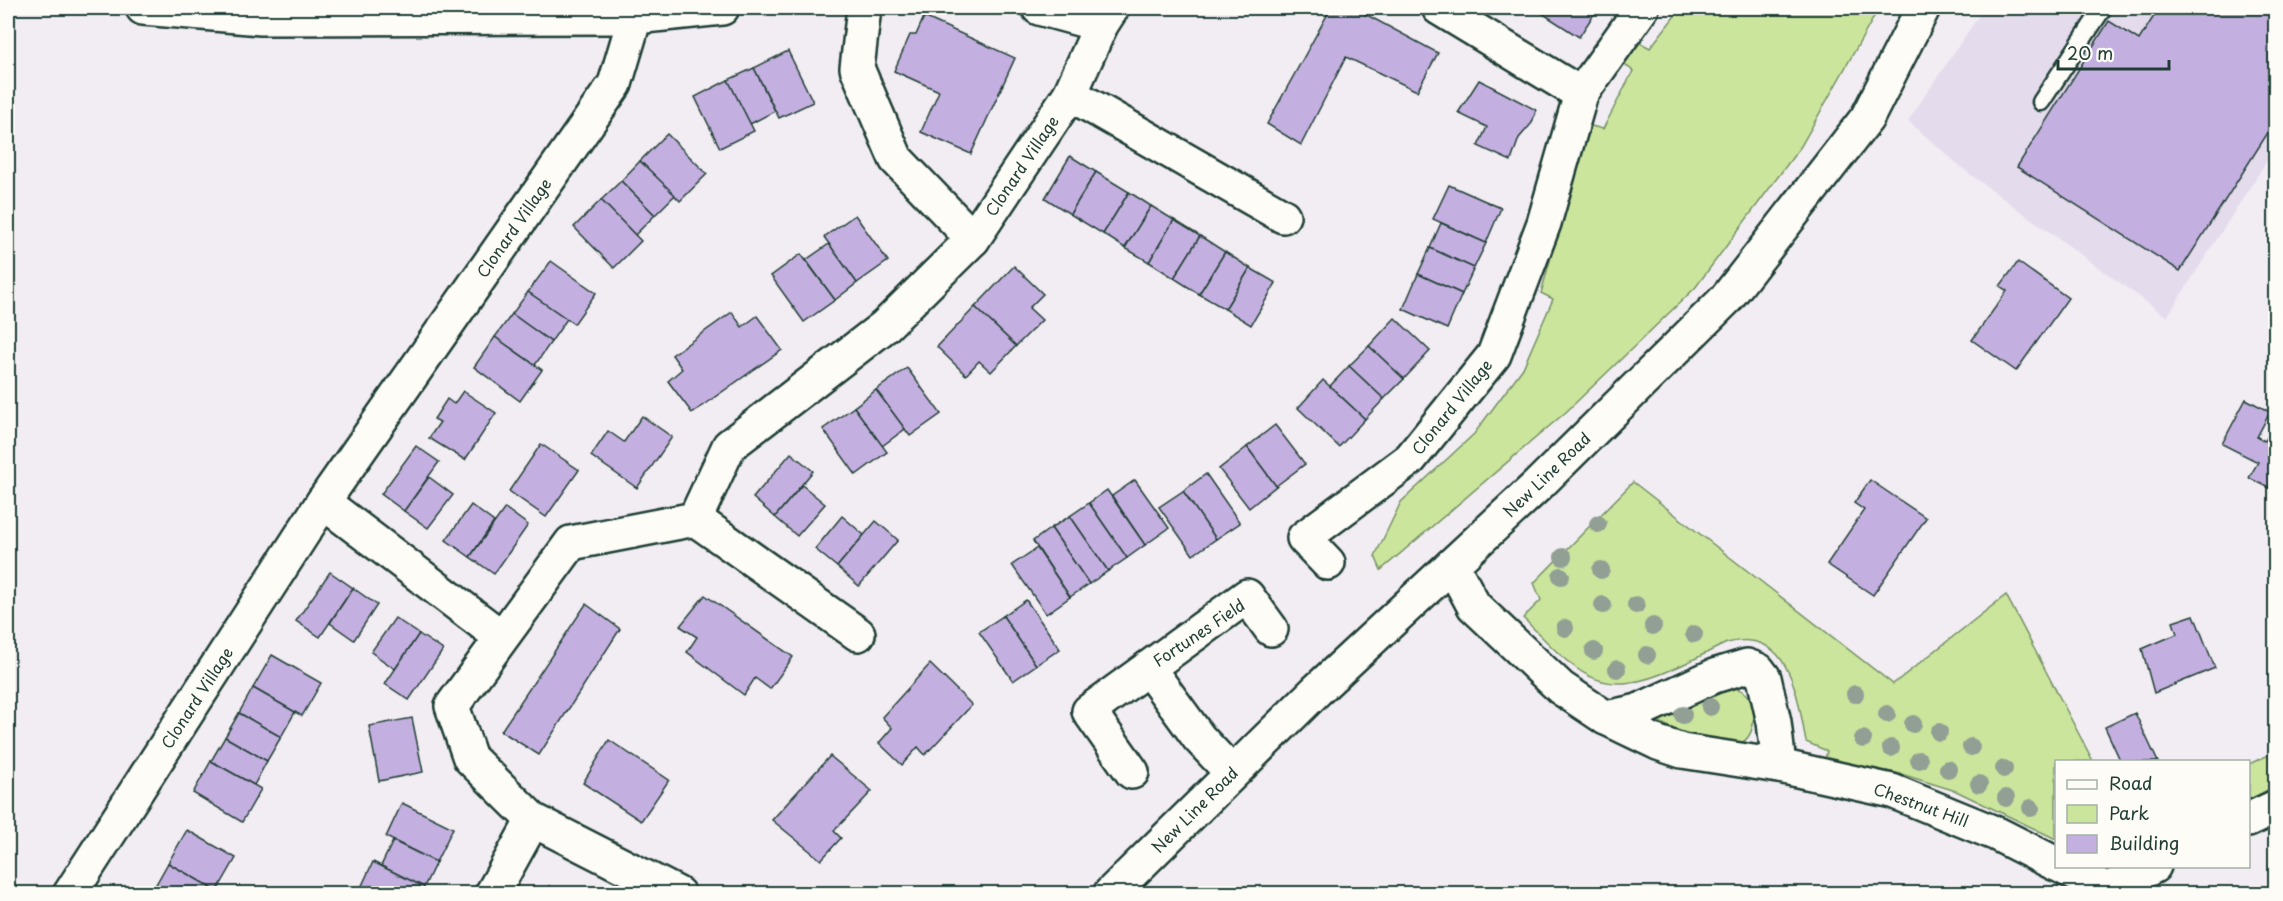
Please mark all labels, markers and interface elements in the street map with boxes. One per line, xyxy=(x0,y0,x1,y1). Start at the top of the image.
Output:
scale bar xyxy=(2058,33,2169,71)
text: 20 m xyxy=(2067,39,2113,66)
street label: Clonard Village xyxy=(979,110,1064,221)
street label: Clonard Village xyxy=(470,173,557,282)
street label: Clonard Village xyxy=(1405,353,1497,459)
street label: New Line Road xyxy=(1497,426,1596,522)
street label: Fortunes Field xyxy=(1148,592,1249,672)
street label: Clonard Village xyxy=(154,642,238,753)
legend xyxy=(2055,760,2250,868)
street label: New Line Road xyxy=(1146,761,1243,858)
text: Road xyxy=(2109,769,2153,796)
street label: Chestnut Hill xyxy=(1871,776,1972,832)
text: Park xyxy=(2109,799,2149,826)
text: Building xyxy=(2109,829,2179,856)

